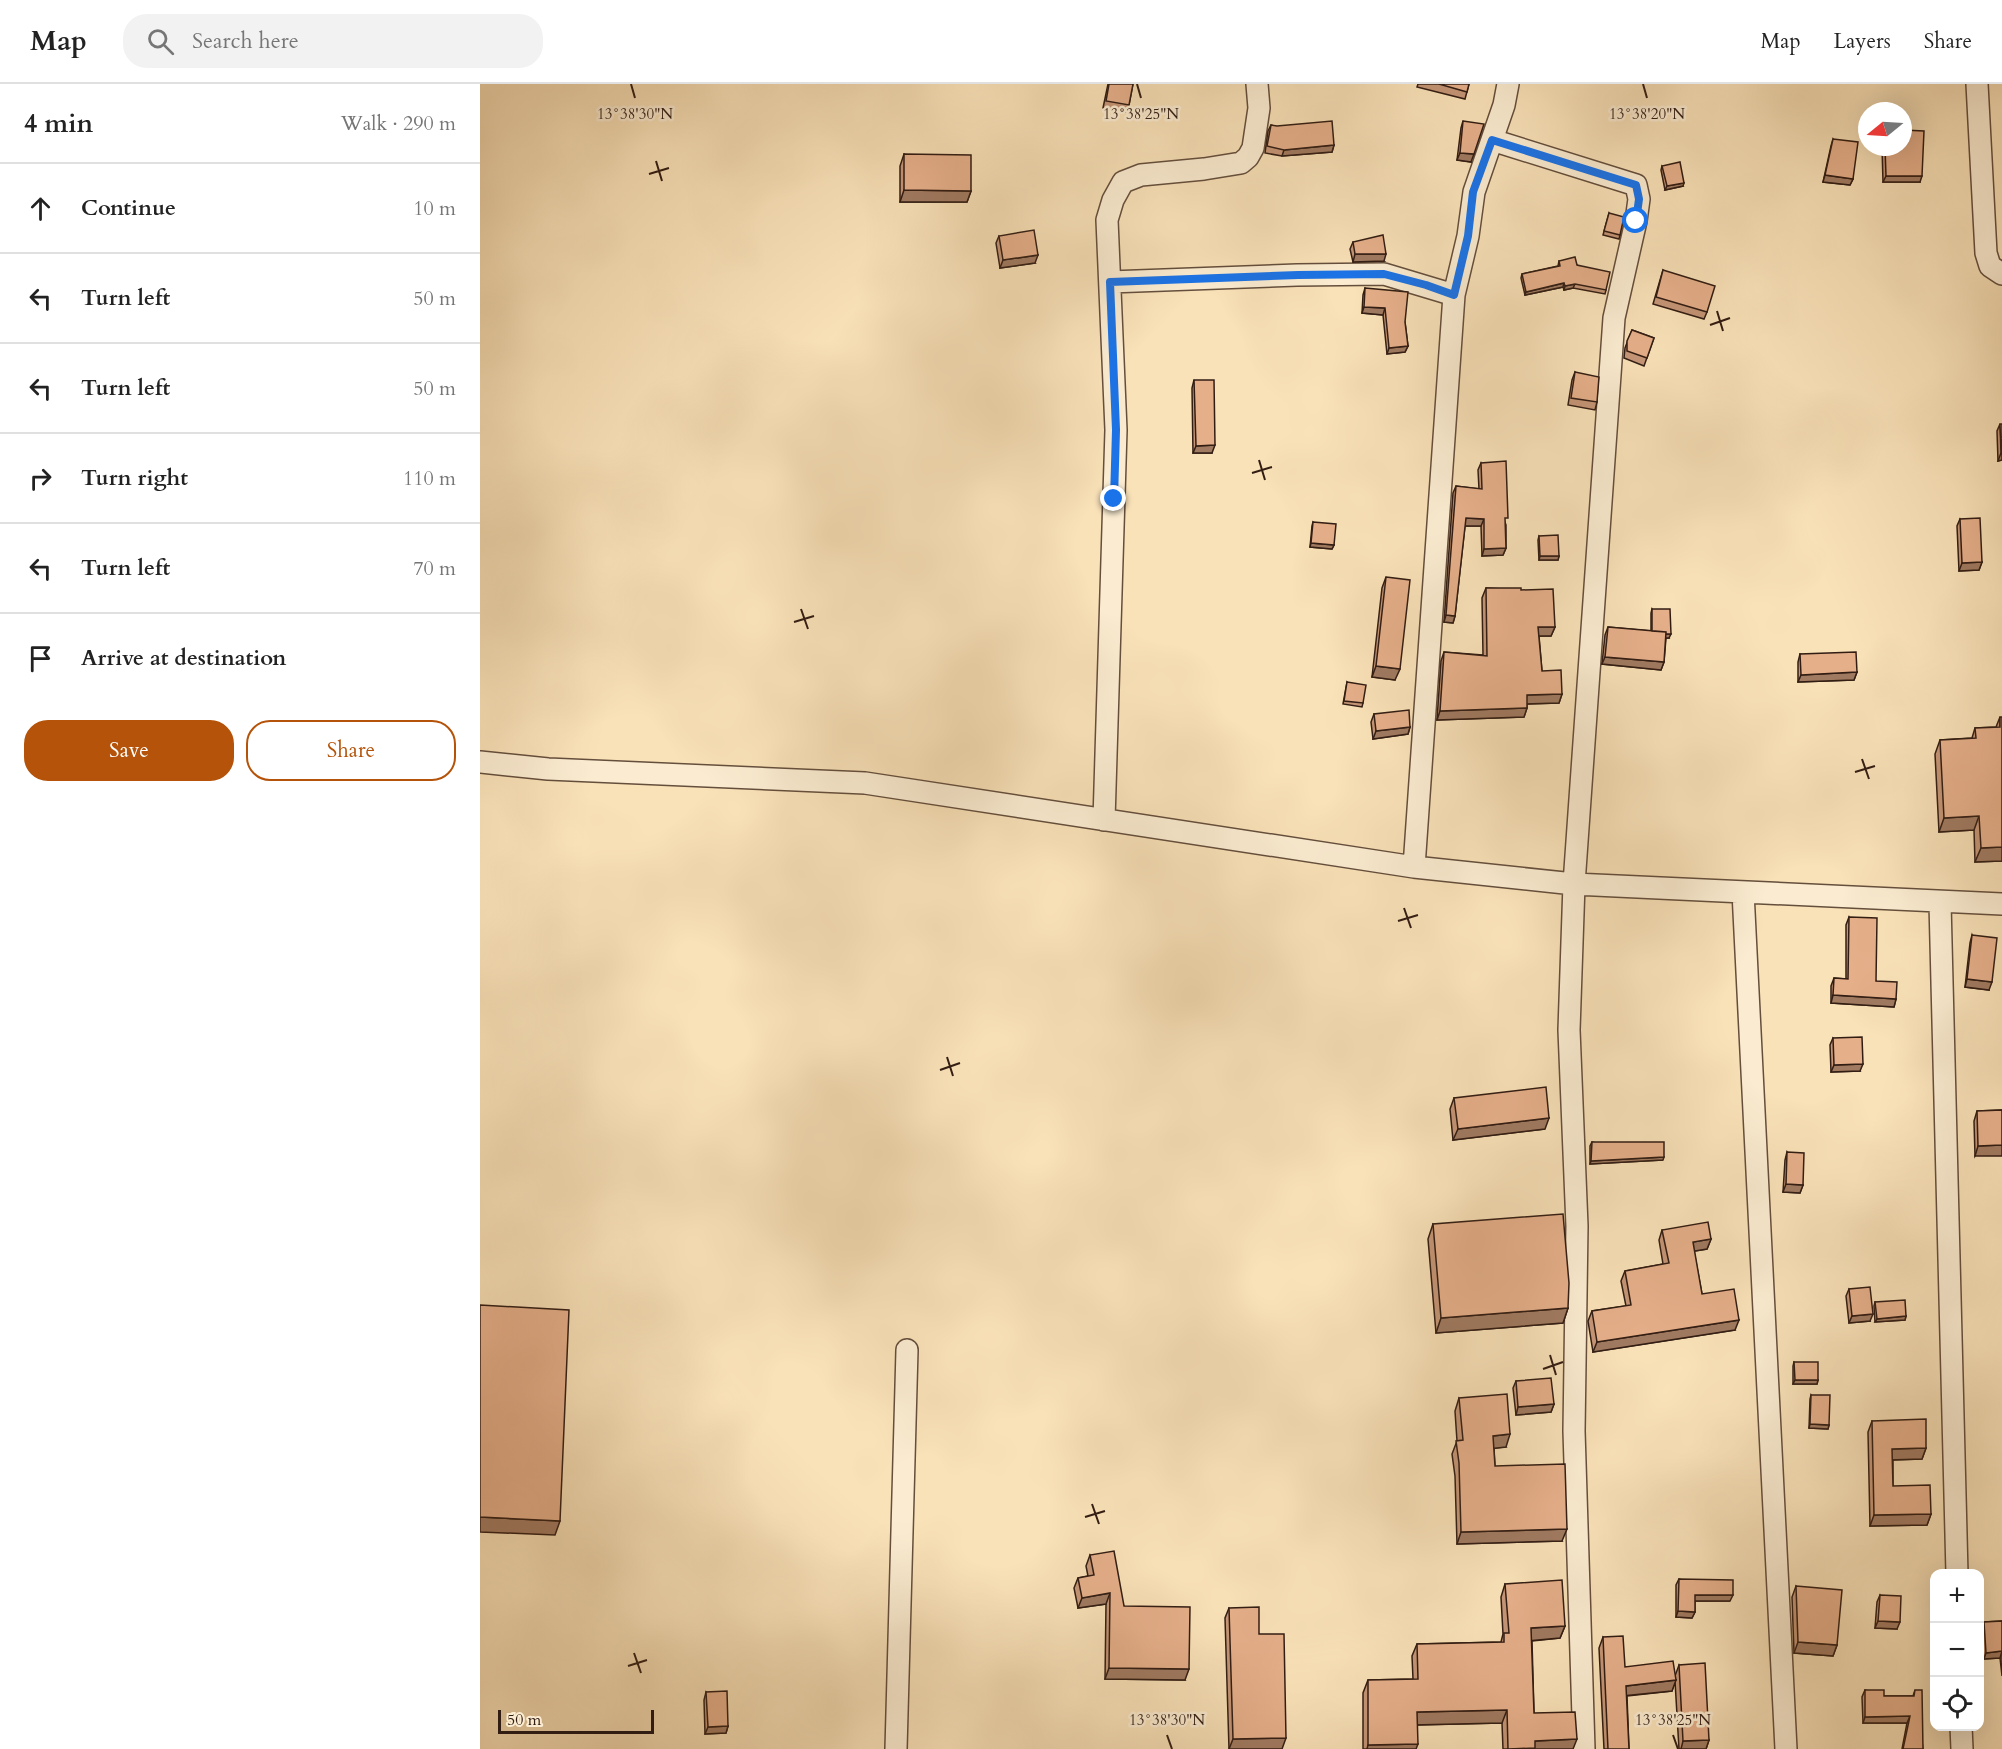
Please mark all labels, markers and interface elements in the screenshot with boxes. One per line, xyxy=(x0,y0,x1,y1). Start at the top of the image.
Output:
search box xyxy=(123,14,543,68)
text: Map xyxy=(30,22,87,60)
icon: search xyxy=(144,25,177,58)
text: Search here xyxy=(192,26,299,56)
text: Map xyxy=(1761,27,1801,56)
text: Layers xyxy=(1834,27,1891,56)
text: Share xyxy=(1924,27,1972,56)
north arrow xyxy=(1858,102,1912,156)
text: 13°38'30"N xyxy=(597,104,673,124)
text: 13°38'25"N xyxy=(1103,104,1179,124)
text: 13°38'20"N xyxy=(1609,104,1685,124)
text: 4 min xyxy=(24,106,93,141)
text: Walk · 290 m xyxy=(341,110,456,137)
icon: ahead xyxy=(24,192,57,225)
text: Continue xyxy=(81,193,176,223)
text: 10 m xyxy=(413,195,456,222)
route start xyxy=(1622,207,1648,233)
icon: left xyxy=(24,282,57,315)
text: Turn left xyxy=(81,283,170,313)
text: 50 m xyxy=(413,285,456,312)
icon: left xyxy=(24,372,57,405)
text: Turn left xyxy=(81,373,170,403)
text: 50 m xyxy=(413,375,456,402)
icon: right xyxy=(24,462,57,495)
text: Turn right xyxy=(81,463,188,493)
text: 110 m xyxy=(403,465,456,492)
route end xyxy=(1100,485,1126,511)
icon: left xyxy=(24,552,57,585)
text: Turn left xyxy=(81,553,170,583)
text: 70 m xyxy=(413,555,456,582)
icon: arrive xyxy=(24,642,57,675)
text: Arrive at destination xyxy=(81,643,286,673)
button: Save xyxy=(24,720,234,781)
button: Share xyxy=(246,720,456,781)
map controls xyxy=(1930,1569,1984,1731)
button: + xyxy=(1930,1569,1984,1623)
button: − xyxy=(1930,1623,1984,1677)
button: locate xyxy=(1930,1677,1984,1731)
scale bar xyxy=(498,1707,654,1734)
text: 50 m xyxy=(507,1709,541,1731)
text: 13°38'30"N xyxy=(1129,1710,1205,1730)
text: 13°38'25"N xyxy=(1635,1710,1711,1730)

